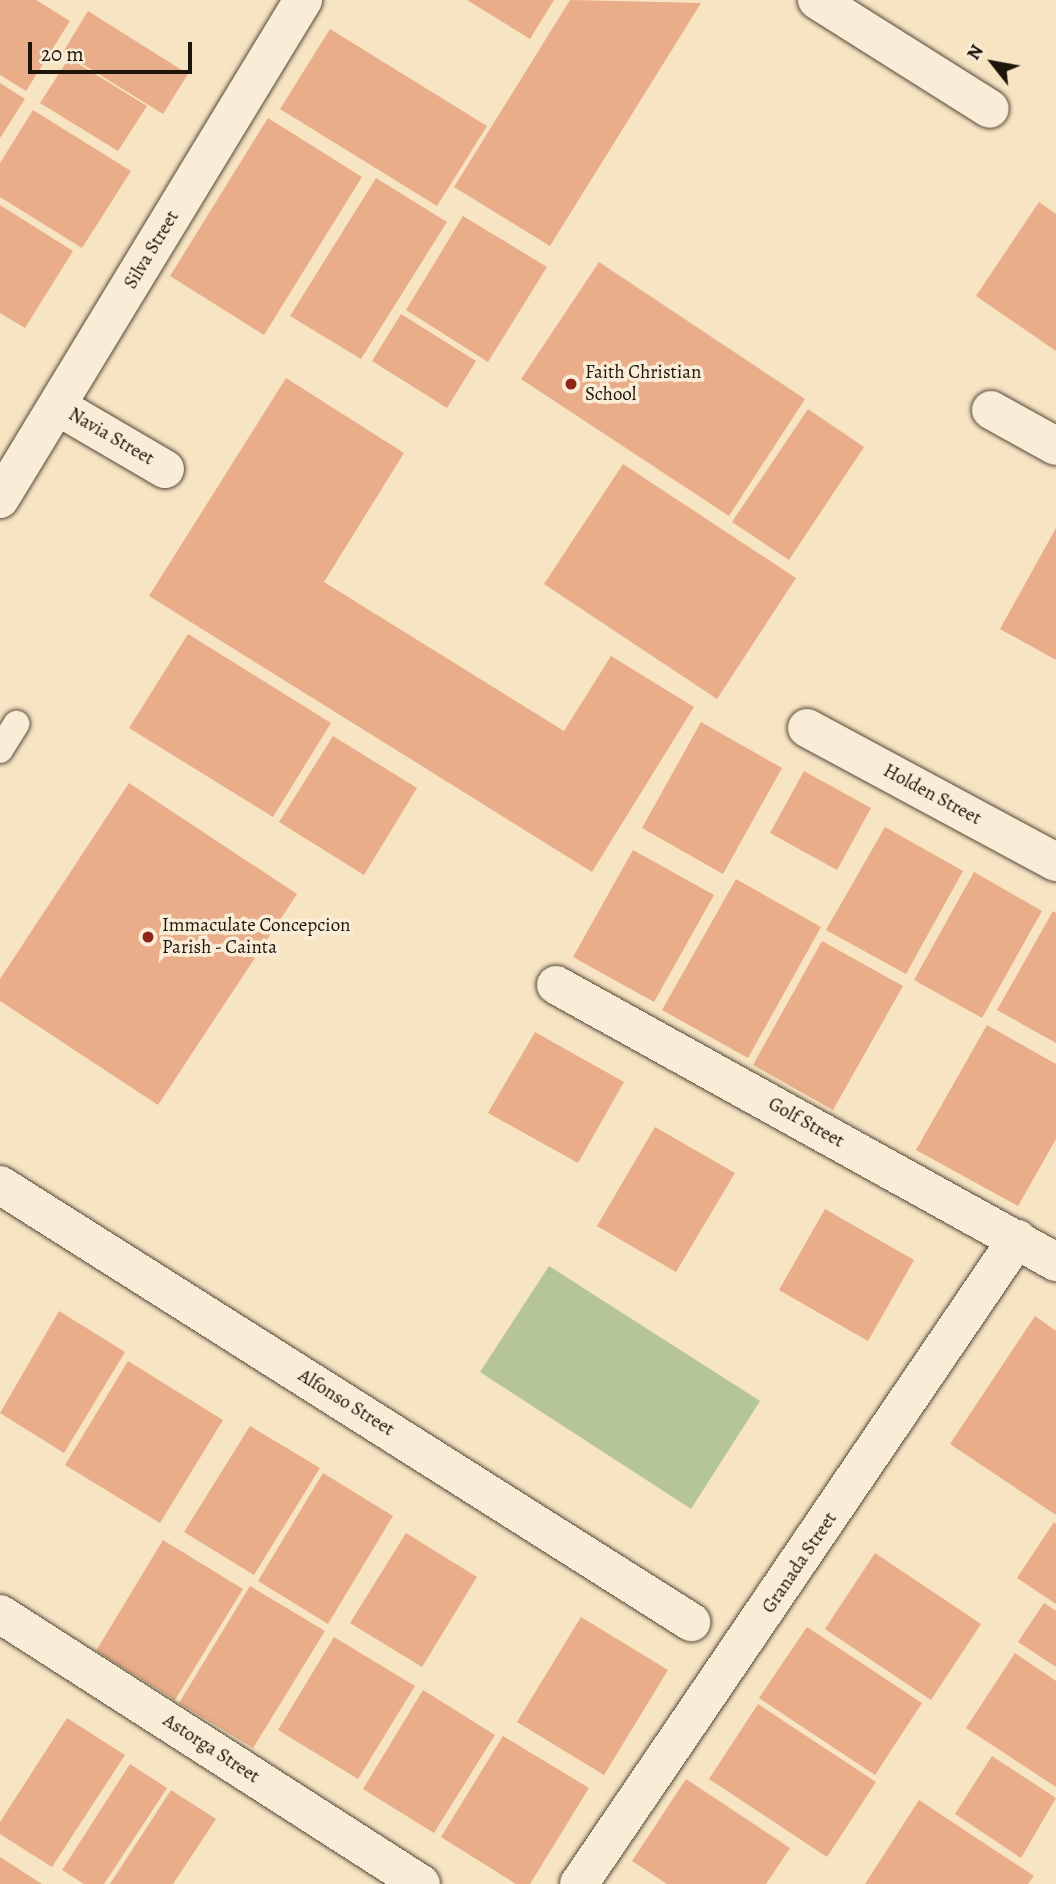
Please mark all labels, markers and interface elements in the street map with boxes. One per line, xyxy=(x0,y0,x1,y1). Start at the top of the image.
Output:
scale bar xyxy=(32,28,196,72)
north arrow xyxy=(958,28,1028,98)
text: 20 m xyxy=(41,40,84,68)
text: N xyxy=(960,40,990,65)
street label: Silva Street xyxy=(120,207,184,293)
place label: Faith Christian School xyxy=(585,362,702,406)
marker: Faith Christian School xyxy=(563,376,579,392)
street label: Navia Street xyxy=(64,403,158,471)
street label: Holden Street xyxy=(879,760,985,830)
place label: Immaculate Concepcion Parish - Cainta xyxy=(162,915,350,959)
marker: Immaculate Concepcion Parish - Cainta xyxy=(140,929,156,945)
street label: Golf Street xyxy=(764,1093,848,1153)
street label: Alfonso Street xyxy=(294,1365,398,1441)
street label: Granada Street xyxy=(758,1508,842,1618)
street label: Astorga Street xyxy=(159,1709,263,1789)

